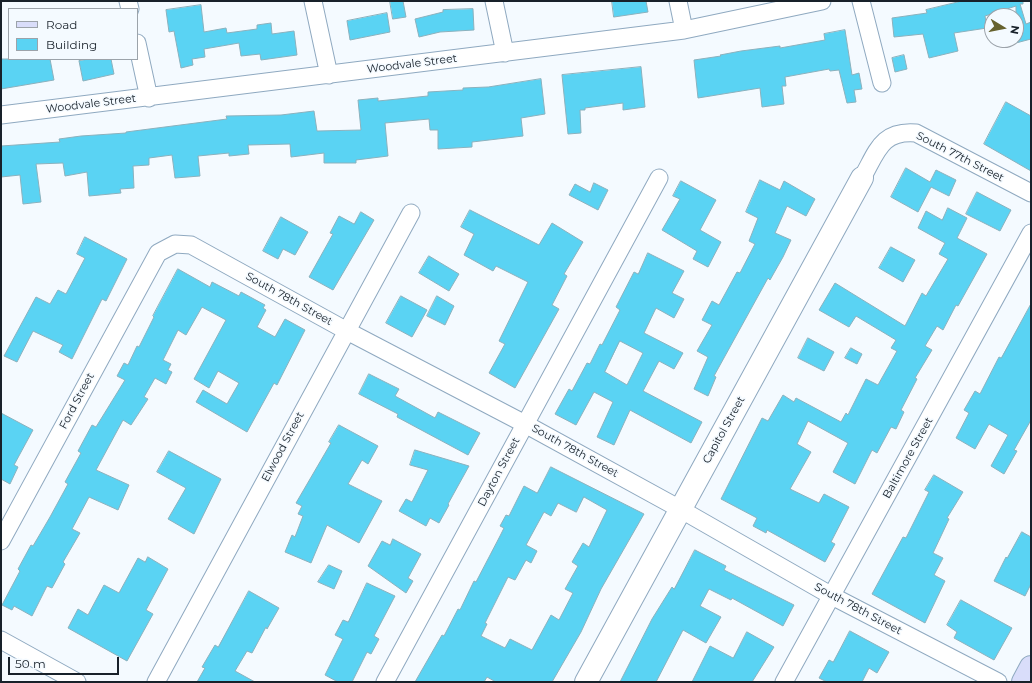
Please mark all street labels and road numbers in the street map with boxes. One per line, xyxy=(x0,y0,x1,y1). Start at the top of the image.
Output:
street label: Woodvale Street xyxy=(366,52,458,76)
street label: Woodvale Street xyxy=(45,92,137,116)
street label: South 77th Street xyxy=(914,129,1006,185)
street label: South 78th Street xyxy=(243,270,335,328)
street label: Ford Street xyxy=(57,371,97,431)
street label: Capitol Street xyxy=(700,394,748,466)
street label: Elwood Street xyxy=(259,410,307,484)
street label: Baltimore Street xyxy=(880,415,936,501)
street label: South 78th Street xyxy=(529,422,621,480)
street label: Dayton Street xyxy=(475,435,523,509)
street label: South 78th Street xyxy=(812,580,904,638)

